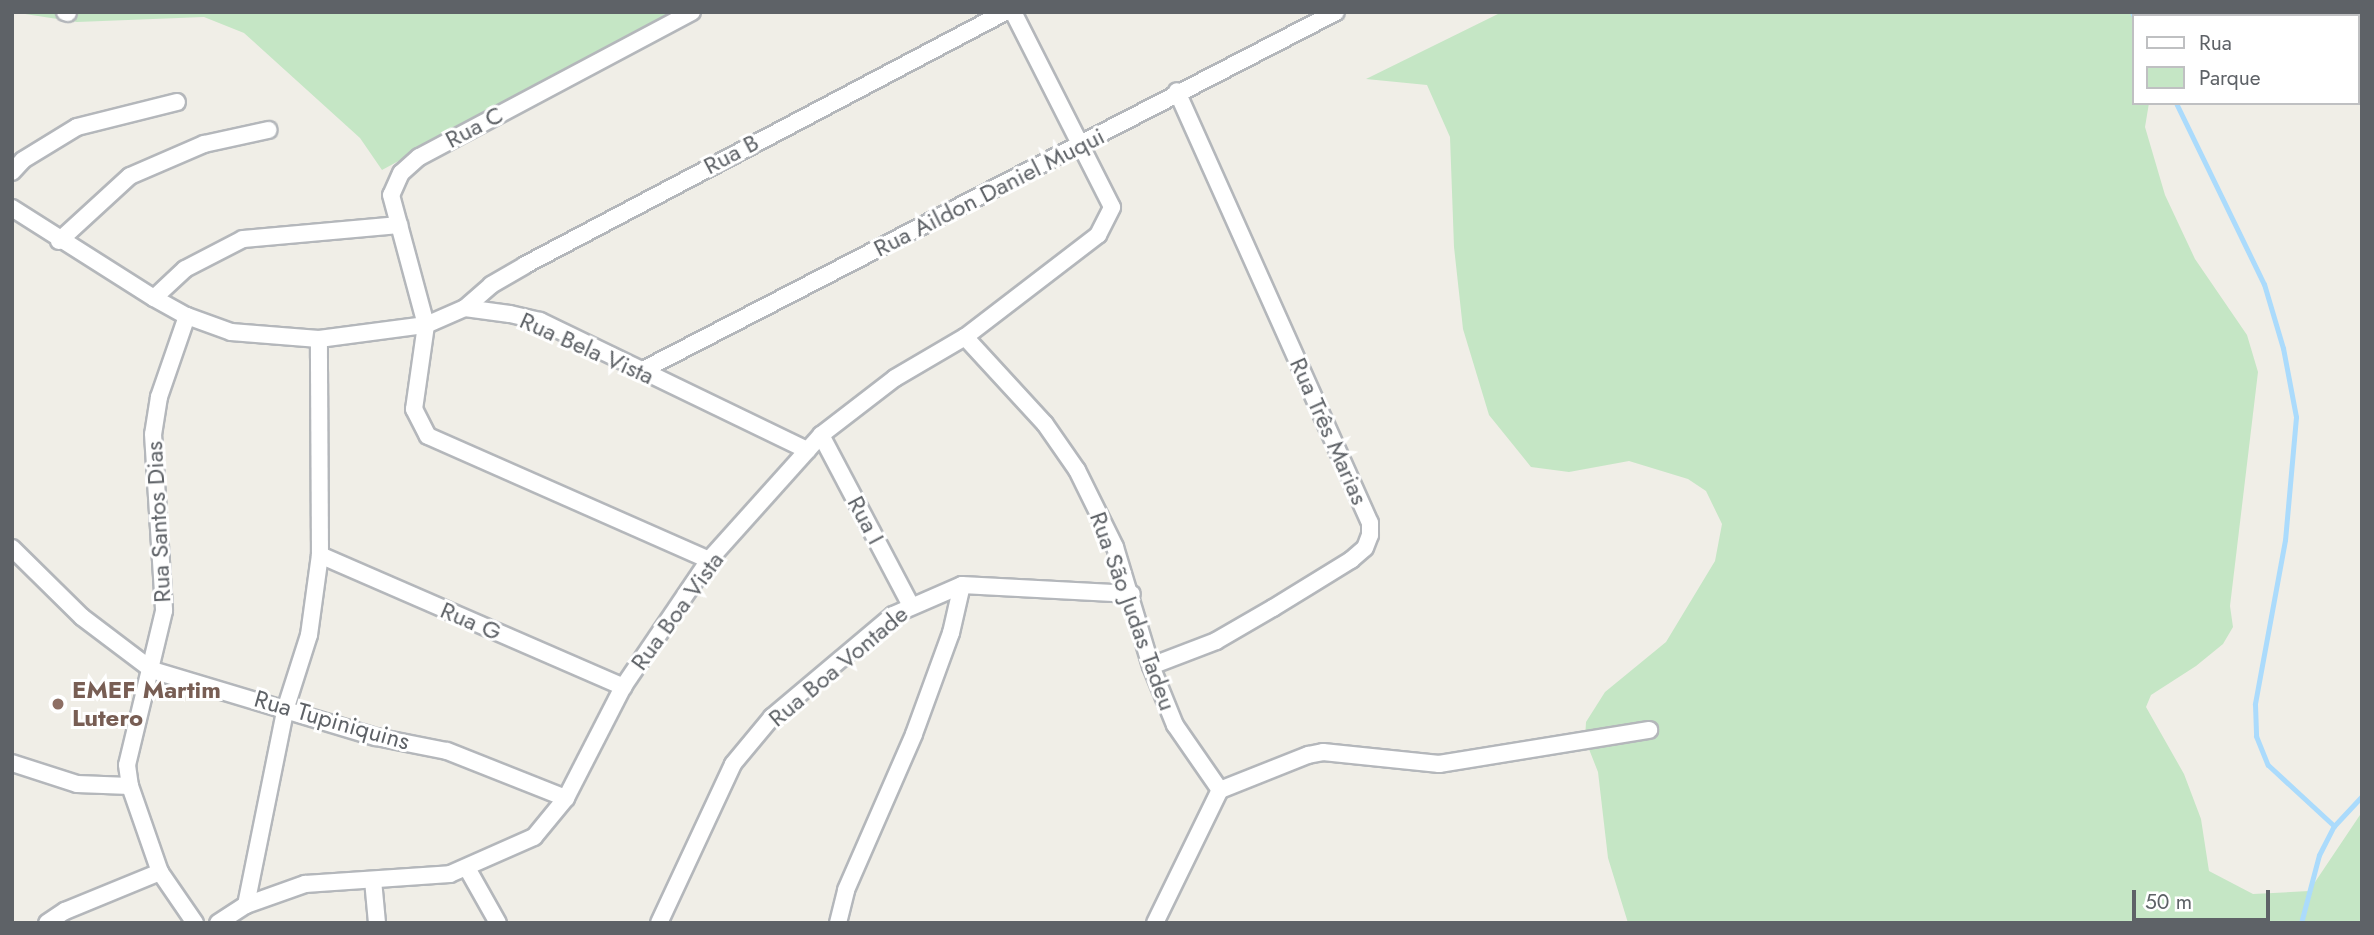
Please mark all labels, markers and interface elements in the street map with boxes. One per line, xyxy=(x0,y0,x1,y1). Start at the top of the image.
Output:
legend xyxy=(2132,14,2360,105)
text: Rua xyxy=(2199,28,2232,58)
text: Parque xyxy=(2199,63,2261,93)
street label: Rua C xyxy=(440,100,508,154)
street label: Rua Aildon Daniel Muqui xyxy=(869,121,1109,263)
street label: Rua B xyxy=(699,128,763,180)
street label: Rua Bela Vista xyxy=(515,306,659,390)
street label: Rua Três Marias xyxy=(1284,353,1374,509)
street label: Rua Santos Dias xyxy=(139,441,177,603)
street label: Rua I xyxy=(841,491,891,549)
street label: Rua São Judas Tadeu xyxy=(1084,508,1182,714)
street label: Rua Boa Vista xyxy=(624,546,730,676)
street label: Rua G xyxy=(436,595,506,647)
street label: Rua Boa Vontade xyxy=(762,599,914,733)
place label: EMEF Martim Lutero xyxy=(72,676,221,732)
street label: Rua Tupiniquins xyxy=(251,684,413,756)
marker: EMEF Martim Lutero xyxy=(50,696,66,712)
scale bar xyxy=(2136,876,2274,920)
text: 50 m xyxy=(2145,887,2192,917)

